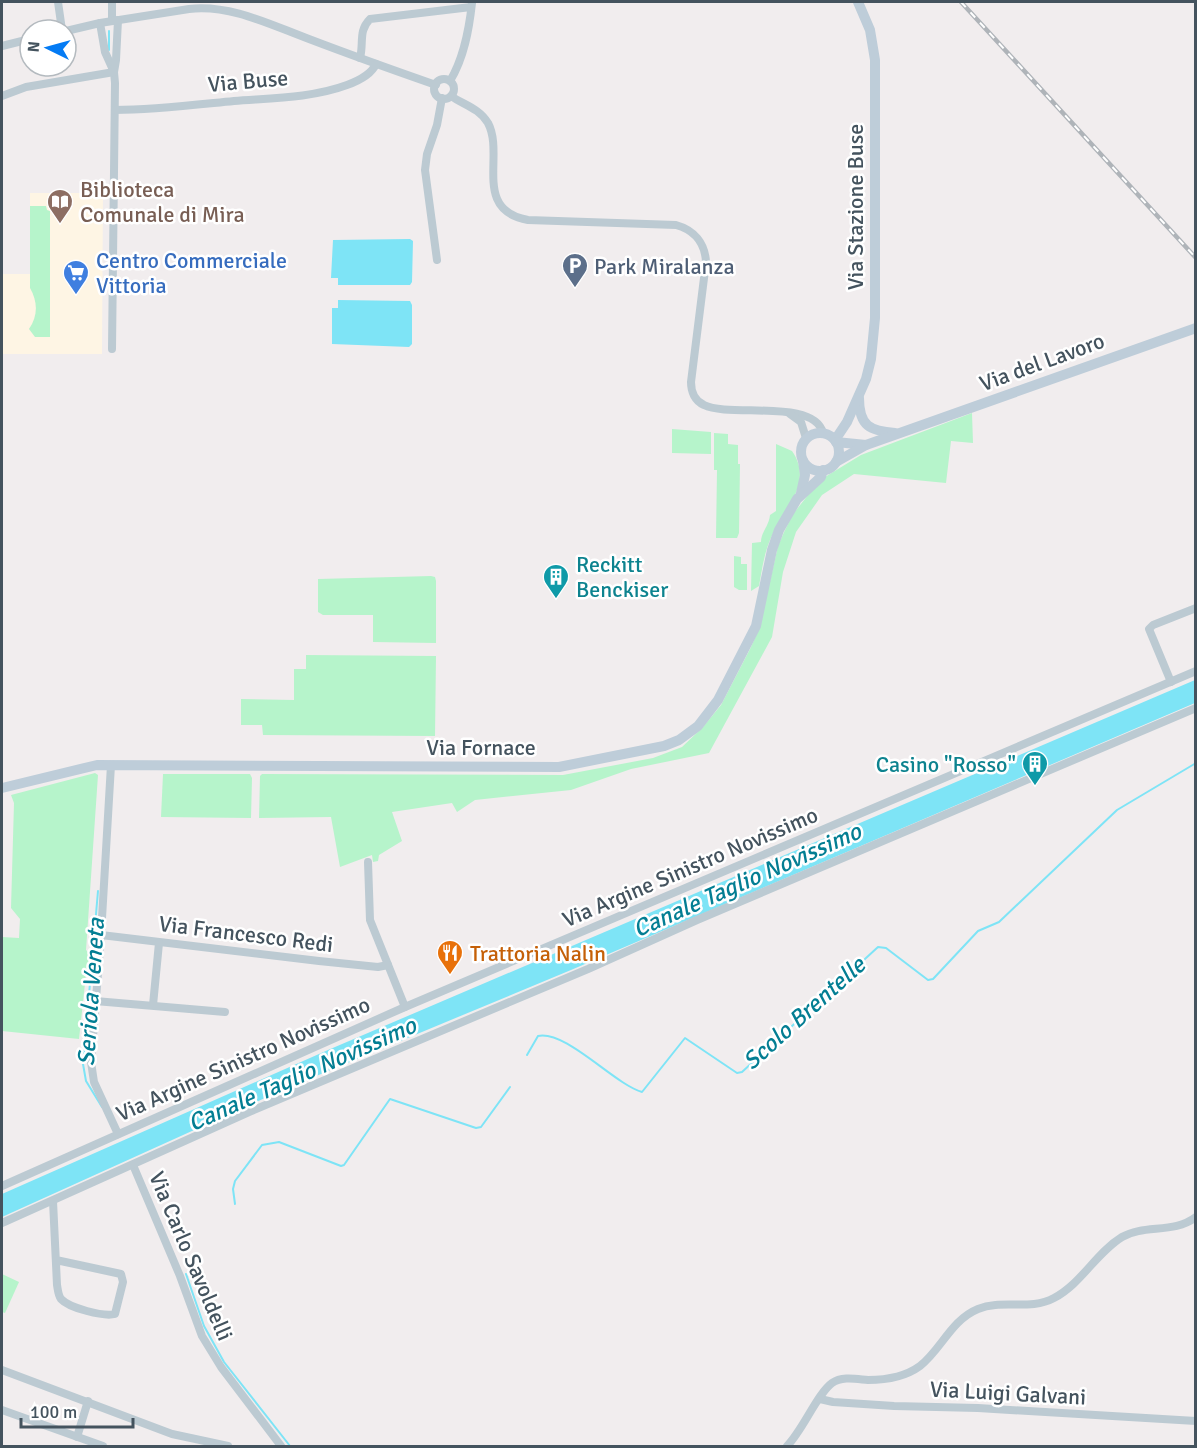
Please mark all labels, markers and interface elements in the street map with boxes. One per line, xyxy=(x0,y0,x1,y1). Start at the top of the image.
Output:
north arrow xyxy=(18,18,78,78)
text: N xyxy=(24,40,45,53)
street label: Via Buse xyxy=(207,64,289,98)
street label: Via Stazione Buse xyxy=(842,124,869,290)
place label: Biblioteca Comunale di Mira xyxy=(80,176,245,228)
library icon: Biblioteca Comunale di Mira xyxy=(45,187,75,225)
place label: Centro Commerciale Vittoria xyxy=(96,247,287,299)
parking icon: Park Miralanza xyxy=(560,251,590,289)
place label: Park Miralanza xyxy=(594,253,735,280)
supermarket icon: Centro Commerciale Vittoria xyxy=(61,258,91,296)
street label: Via del Lavoro xyxy=(976,327,1108,397)
place label: Reckitt Benckiser xyxy=(576,551,668,603)
building icon: Reckitt Benckiser xyxy=(541,562,571,600)
street label: Via Fornace xyxy=(426,734,536,761)
building icon: Casino "Rosso" xyxy=(1020,749,1050,787)
place label: Casino "Rosso" xyxy=(876,751,1016,778)
street label: Via Argine Sinistro Novissimo xyxy=(558,801,822,933)
water label: Canale Taglio Novissimo xyxy=(628,816,867,944)
street label: Via Francesco Redi xyxy=(157,910,335,958)
water label: Seriola Veneta xyxy=(71,916,111,1067)
restaurant icon: Trattoria Nalin xyxy=(435,938,465,976)
place label: Trattoria Nalin xyxy=(470,940,606,967)
water label: Scolo Brentelle xyxy=(736,949,872,1076)
street label: Via Argine Sinistro Novissimo xyxy=(112,991,374,1127)
water label: Canale Taglio Novissimo xyxy=(183,1010,422,1138)
street label: Via Carlo Savoldelli xyxy=(143,1167,239,1345)
street label: Via Luigi Galvani xyxy=(929,1375,1087,1411)
scale bar xyxy=(21,1391,134,1429)
text: 100 m xyxy=(30,1401,77,1423)

